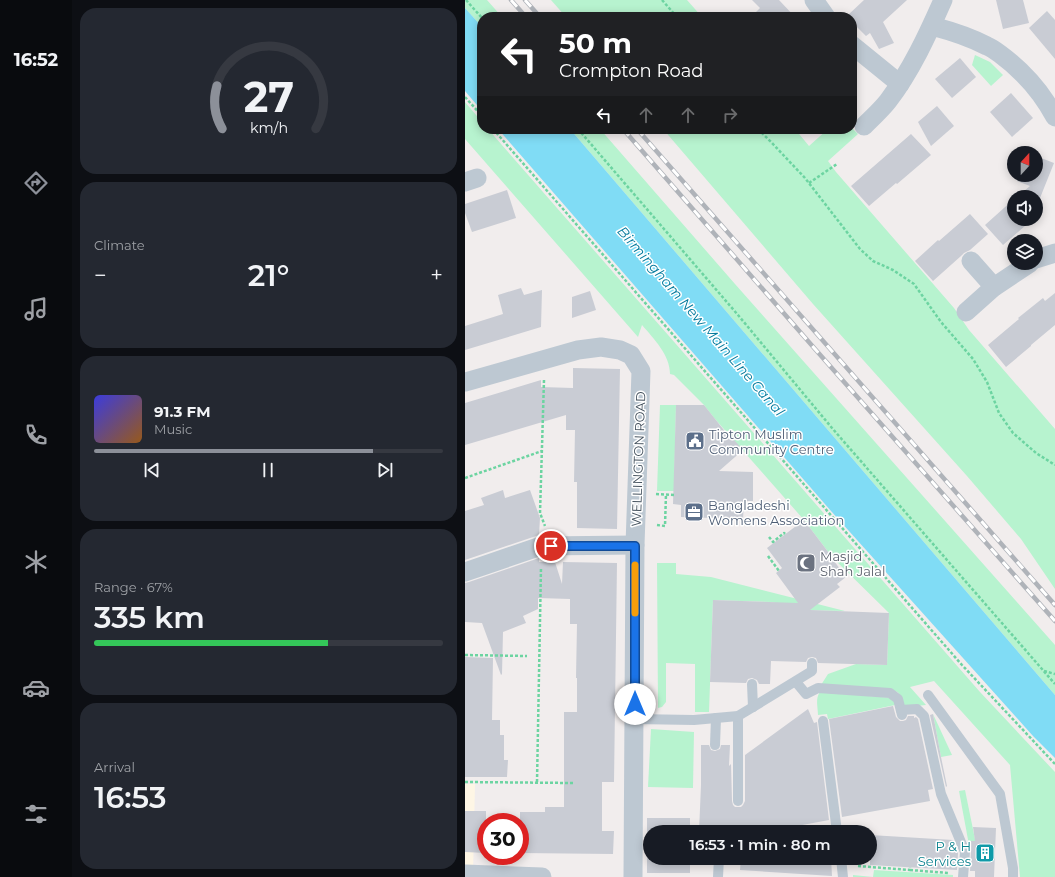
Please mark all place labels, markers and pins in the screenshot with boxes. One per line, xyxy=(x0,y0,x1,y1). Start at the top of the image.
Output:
place label: Tipton Muslim Community Centre xyxy=(709,426,834,457)
public building icon: Tipton Muslim Community Centre xyxy=(684,430,706,452)
place label: Bangladeshi Womens Association xyxy=(708,497,844,528)
office icon: Bangladeshi Womens Association xyxy=(683,501,705,523)
pin xyxy=(534,529,568,563)
place label: Masjid Shah Jalal xyxy=(820,548,886,579)
mosque icon: Masjid Shah Jalal xyxy=(795,552,817,574)
place label: P & H Services xyxy=(918,838,971,869)
building icon: P & H Services xyxy=(974,842,996,864)

